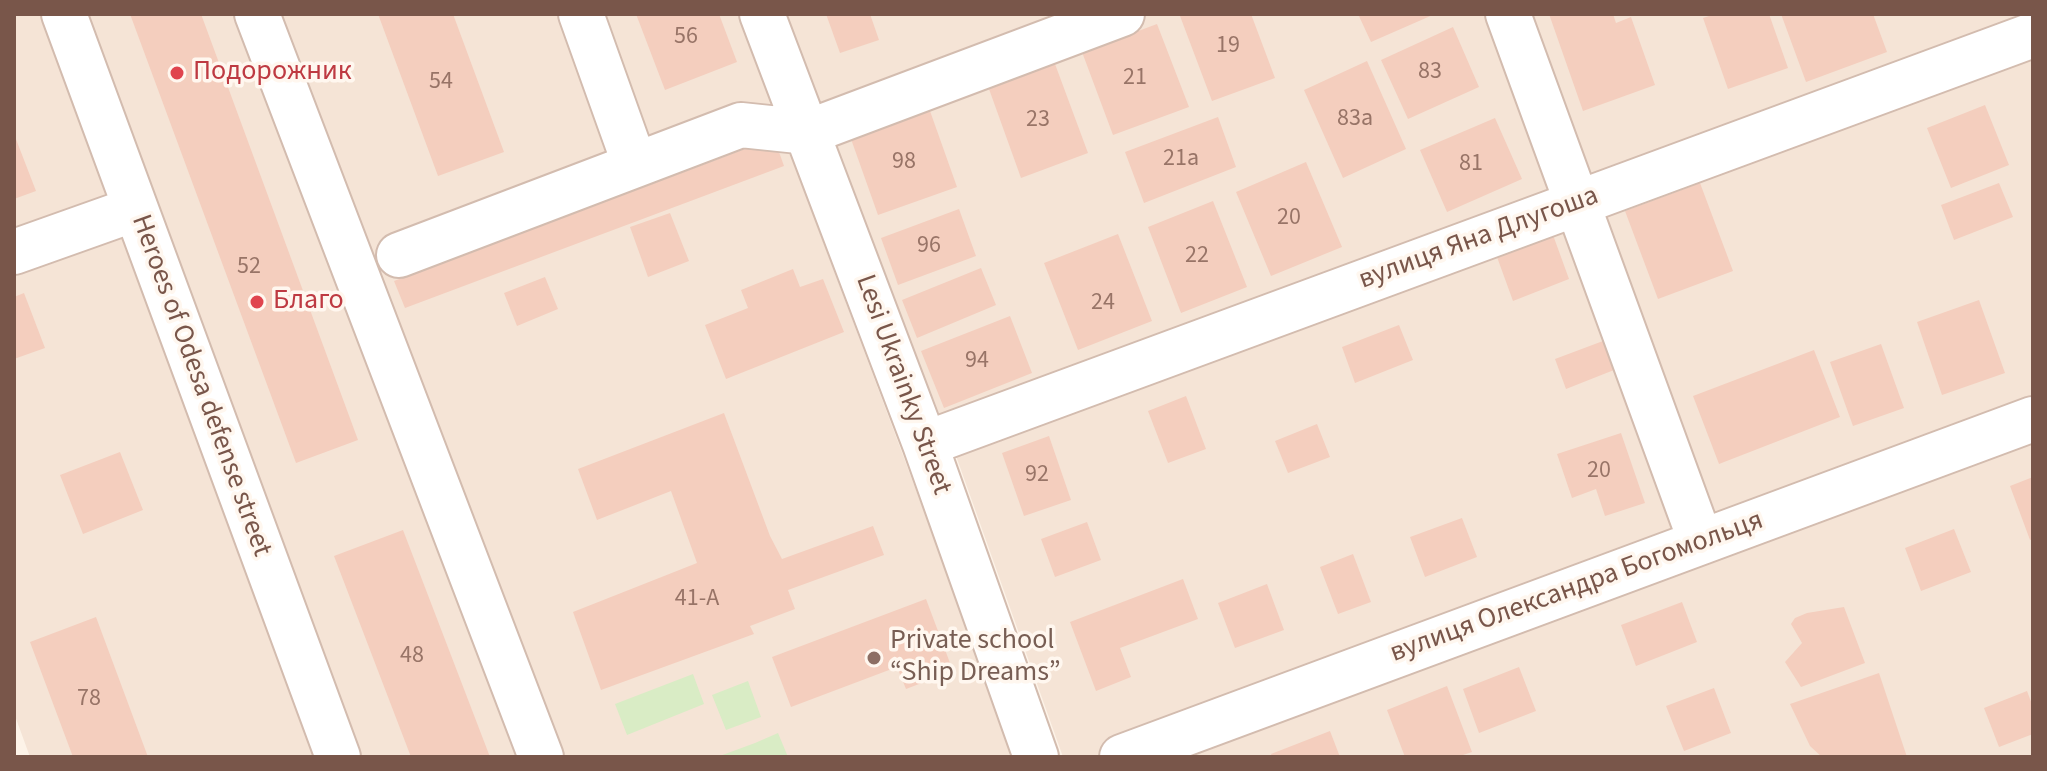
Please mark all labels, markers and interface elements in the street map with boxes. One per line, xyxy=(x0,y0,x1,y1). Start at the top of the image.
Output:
house number: 56 xyxy=(674,24,698,52)
house number: 19 xyxy=(1216,33,1240,61)
place label: Подорожник xyxy=(193,56,352,90)
house number: 83 xyxy=(1418,59,1442,87)
marker: Подорожник xyxy=(168,64,186,82)
house number: 21 xyxy=(1123,65,1147,93)
house number: 54 xyxy=(429,69,453,97)
house number: 83а xyxy=(1337,106,1373,134)
house number: 23 xyxy=(1026,107,1050,135)
house number: 21а xyxy=(1163,146,1199,174)
house number: 98 xyxy=(892,149,916,177)
house number: 81 xyxy=(1459,151,1483,179)
street label: вулиця Яна Длугоша xyxy=(1355,180,1603,298)
house number: 20 xyxy=(1277,205,1301,233)
street label: Heroes of Odesa defense street xyxy=(122,211,278,561)
house number: 96 xyxy=(917,233,941,261)
house number: 22 xyxy=(1185,243,1209,271)
house number: 52 xyxy=(237,254,261,282)
street label: Lesi Ukrainky Street xyxy=(847,271,957,499)
place label: Благо xyxy=(273,285,344,319)
house number: 24 xyxy=(1091,290,1115,318)
marker: Благо xyxy=(248,293,266,311)
house number: 94 xyxy=(965,348,989,376)
house number: 20 xyxy=(1587,458,1611,486)
house number: 92 xyxy=(1025,462,1049,490)
street label: вулиця Олександра Богомольця xyxy=(1386,505,1768,671)
house number: 41-А xyxy=(675,586,719,614)
place label: Private school “Ship Dreams” xyxy=(890,625,1061,691)
house number: 48 xyxy=(400,643,424,671)
marker: Private school “Ship Dreams” xyxy=(865,649,883,667)
house number: 78 xyxy=(77,686,101,714)

